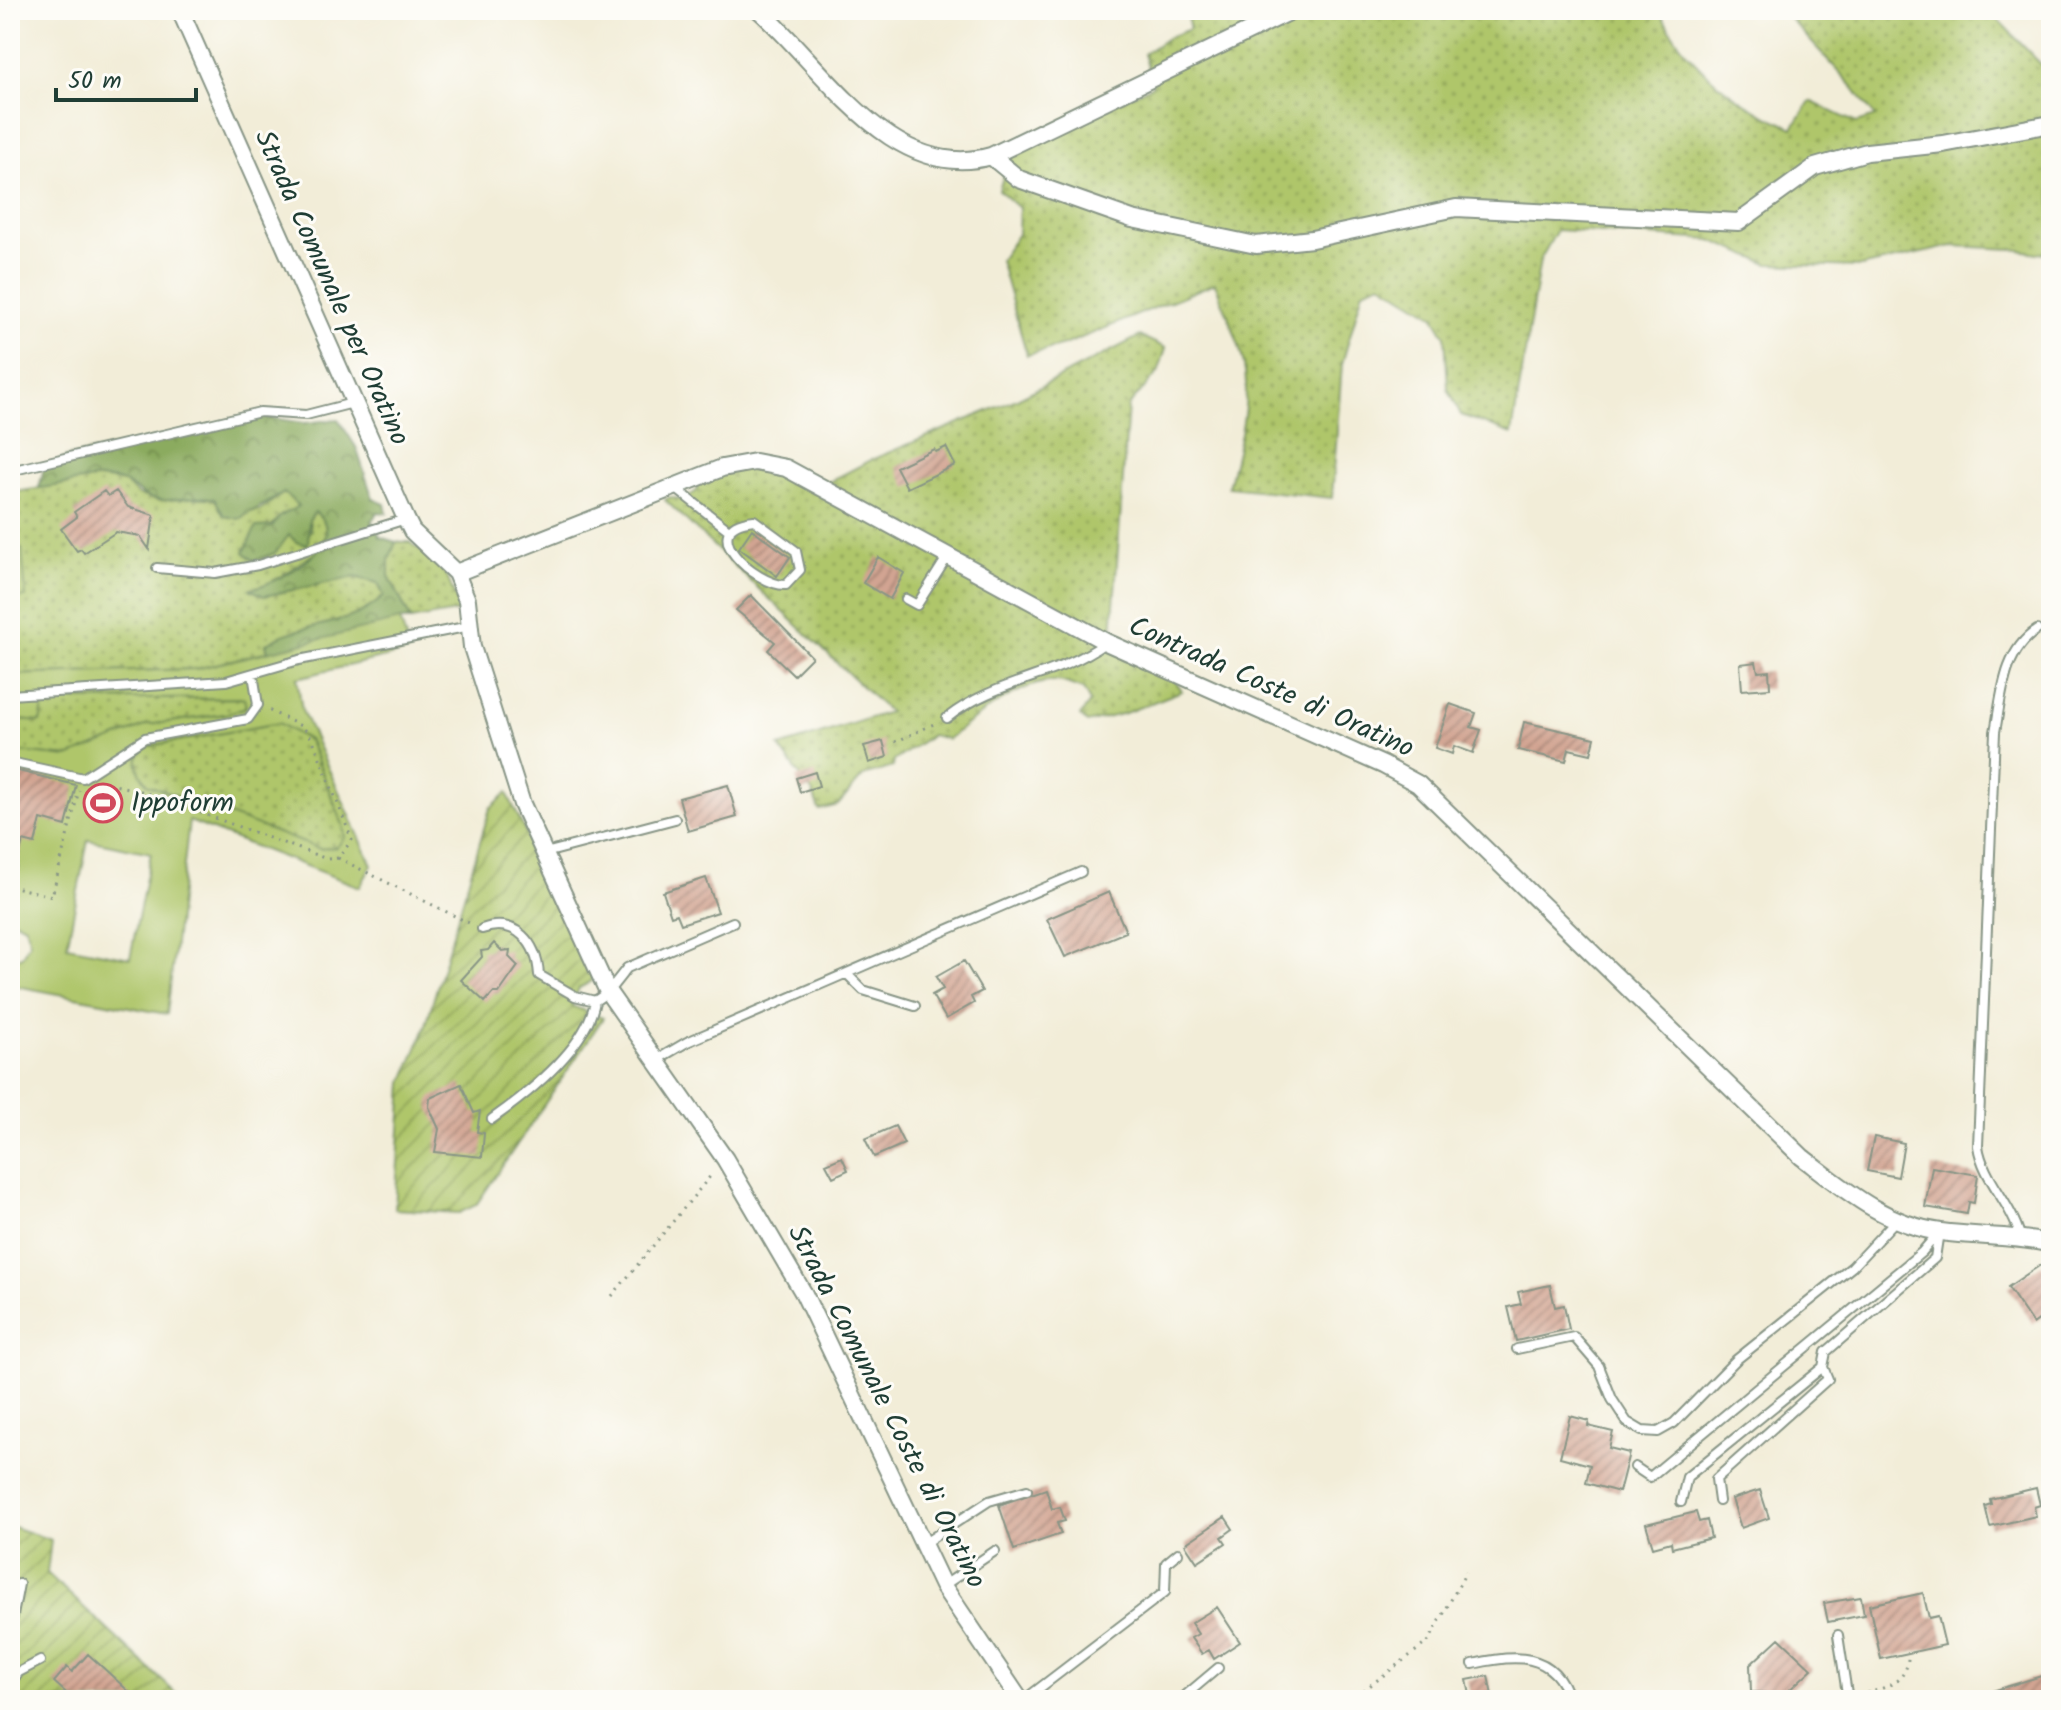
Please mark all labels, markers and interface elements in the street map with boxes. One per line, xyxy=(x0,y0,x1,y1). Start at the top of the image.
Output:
scale bar xyxy=(56,52,196,102)
text: 50 m xyxy=(68,62,122,101)
street label: Strada Comunale per Oratino xyxy=(241,123,421,453)
street label: Contrada Coste di Oratino xyxy=(1121,605,1421,771)
place label: Ippoform xyxy=(131,781,234,826)
sports icon: Ippoform xyxy=(82,782,124,824)
street label: Strada Comunale Coste di Oratino xyxy=(774,1217,998,1597)

